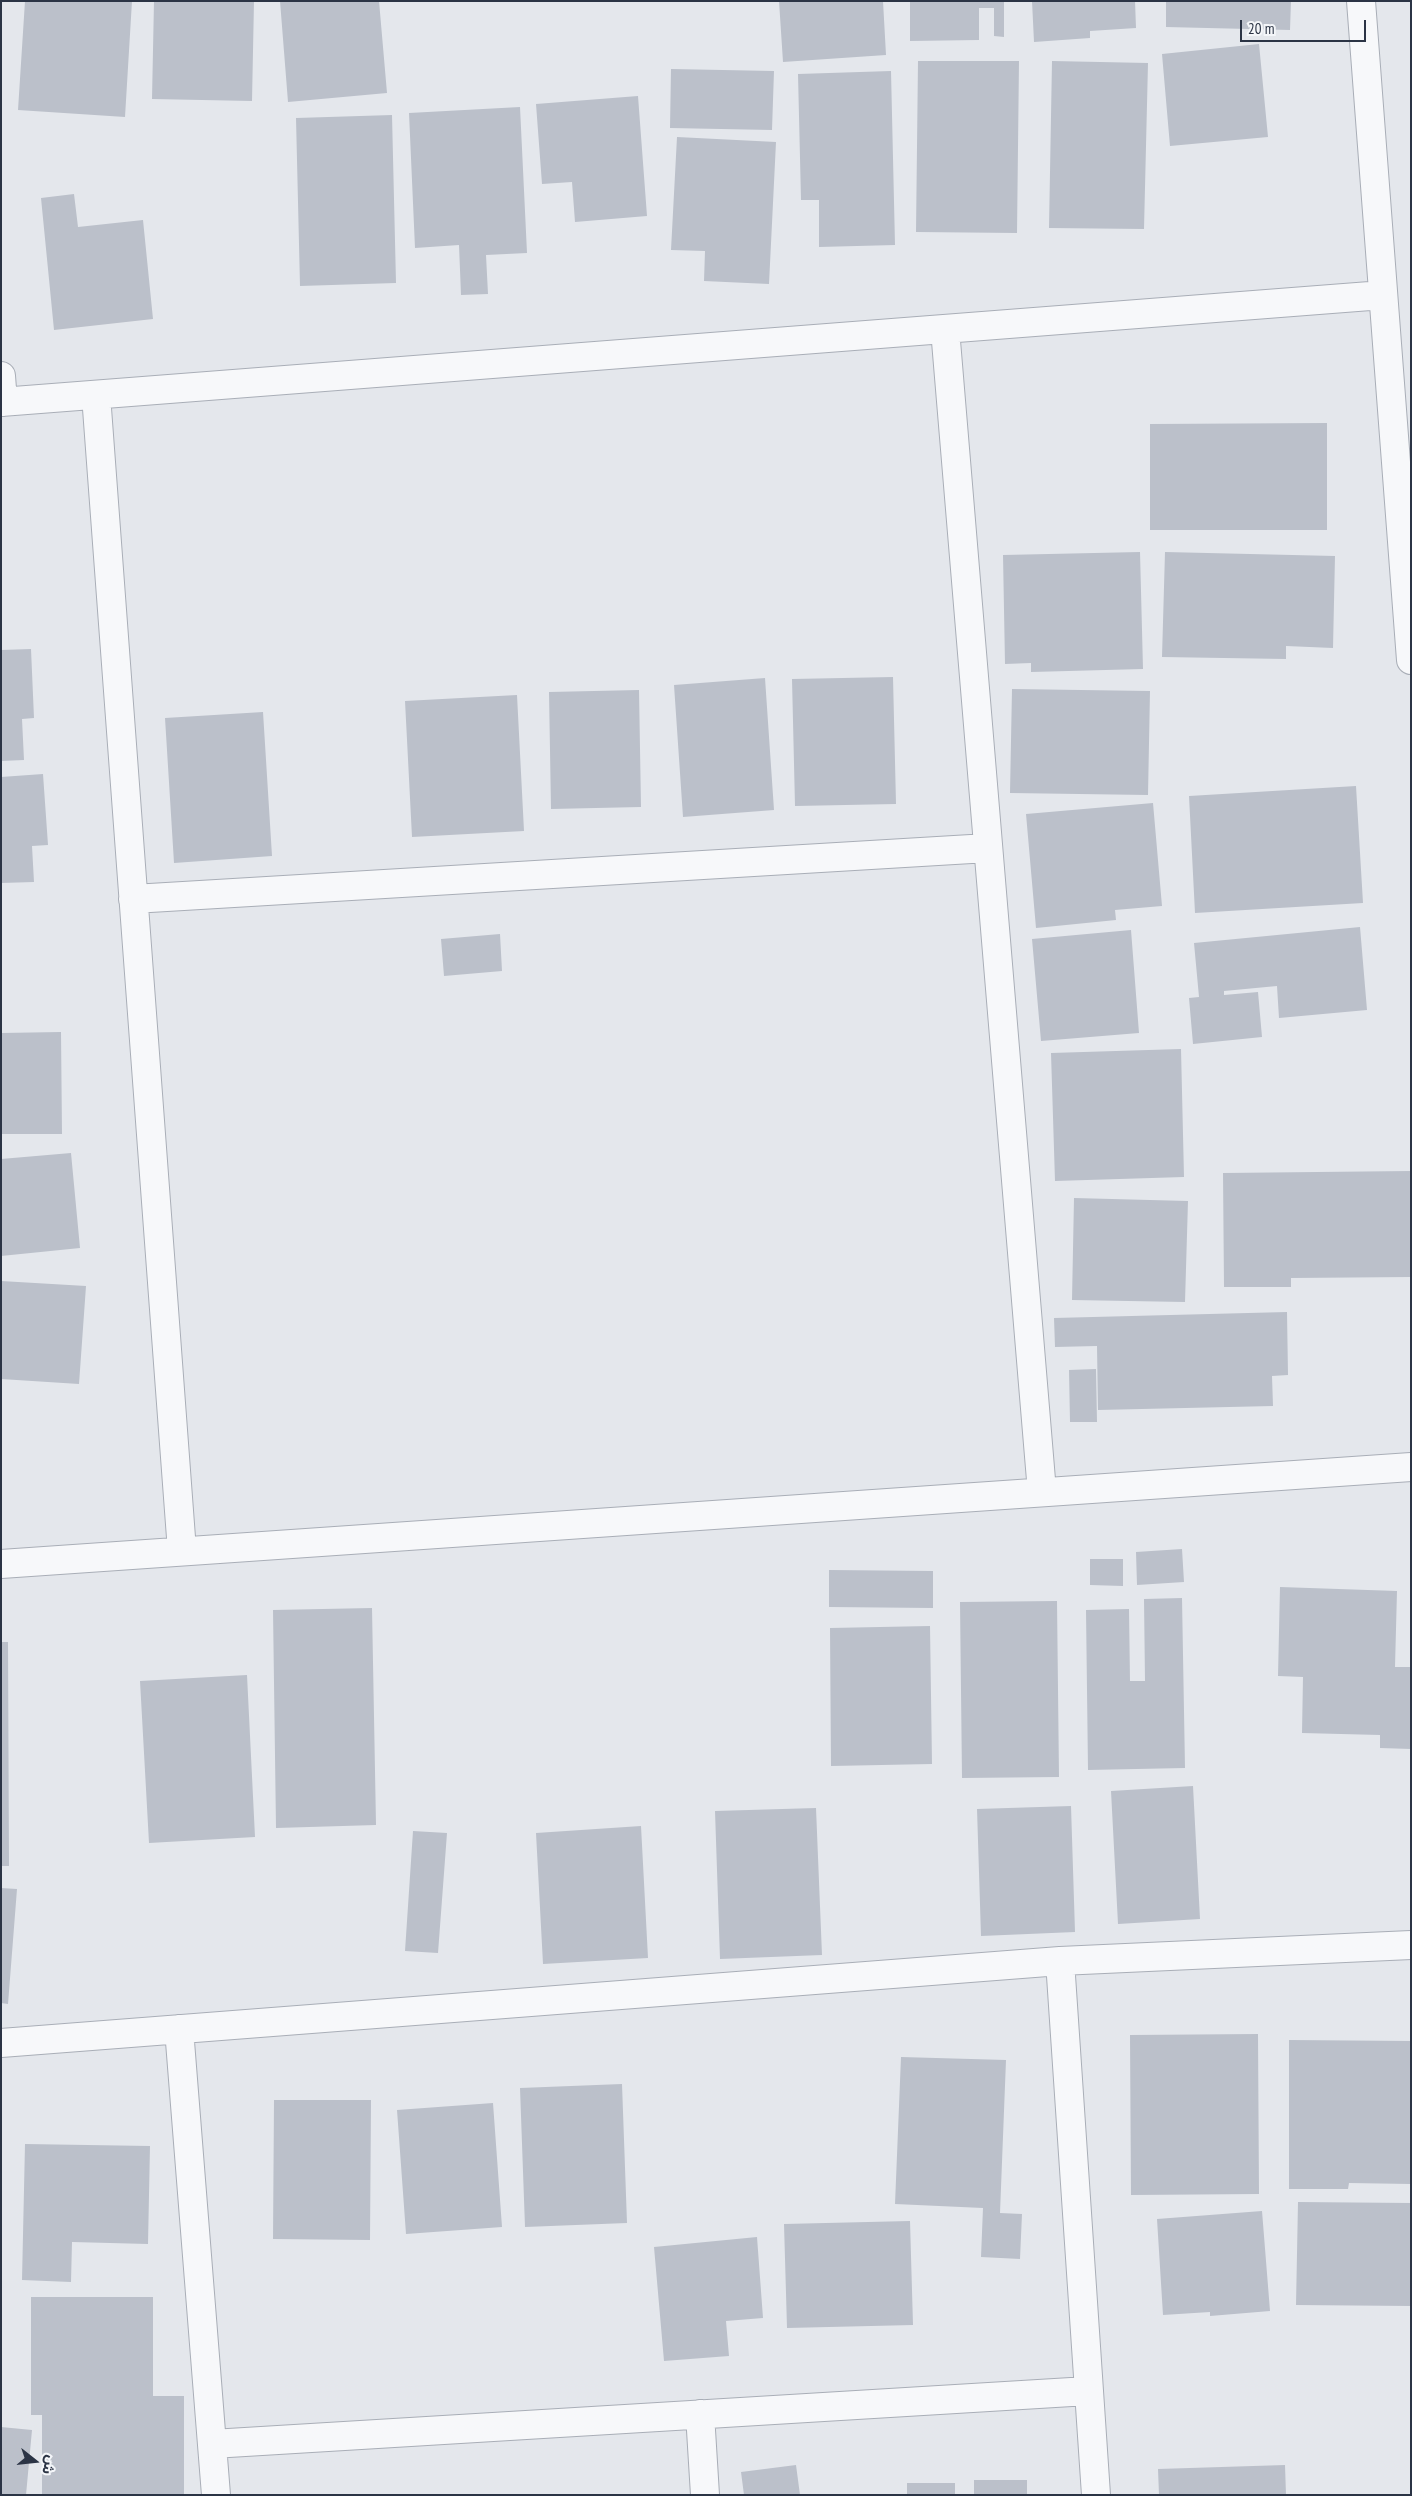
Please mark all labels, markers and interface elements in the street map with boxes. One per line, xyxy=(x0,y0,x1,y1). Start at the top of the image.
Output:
scale bar xyxy=(1242,10,1368,42)
text: 20 m xyxy=(1248,19,1274,38)
north arrow xyxy=(10,2436,60,2486)
text: ش xyxy=(38,2453,61,2477)

